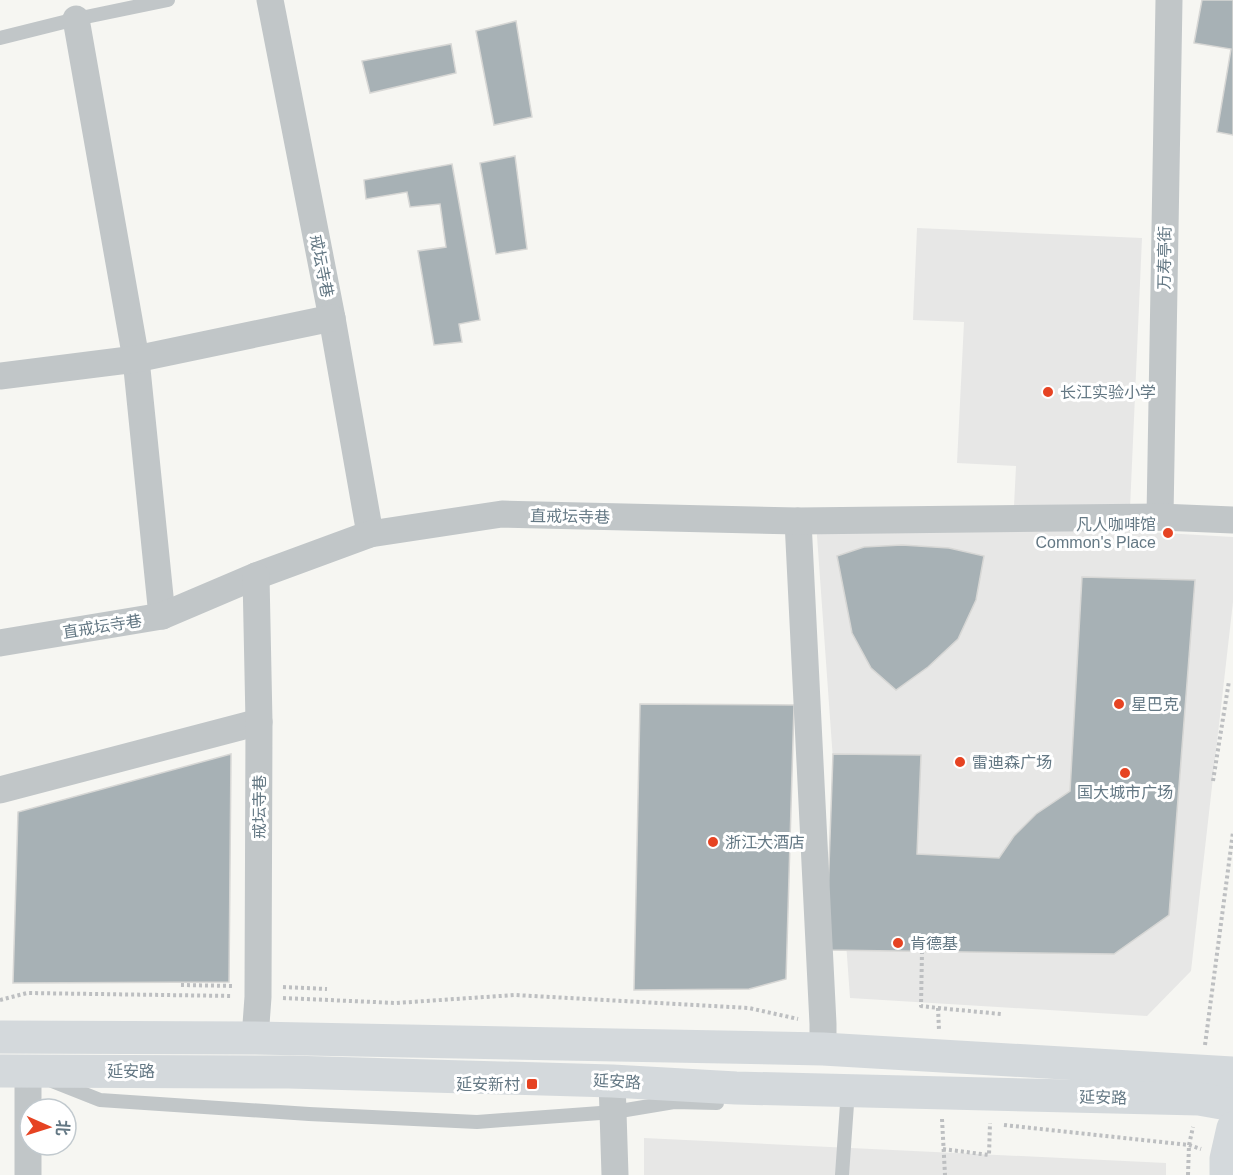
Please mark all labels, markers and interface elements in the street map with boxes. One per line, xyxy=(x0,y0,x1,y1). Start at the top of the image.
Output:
street label: 万寿亭街 xyxy=(1155,226,1174,290)
street label: 戒坛寺巷 xyxy=(307,233,336,299)
place label: 长江实验小学 xyxy=(1060,384,1156,401)
marker: 长江实验小学 xyxy=(1041,385,1055,399)
street label: 直戒坛寺巷 xyxy=(530,507,610,526)
place label: 凡人咖啡馆 Common's Place xyxy=(1036,516,1156,551)
marker: 凡人咖啡馆 Common's Place xyxy=(1161,526,1175,540)
street label: 直戒坛寺巷 xyxy=(61,612,143,641)
place label: 星巴克 xyxy=(1131,696,1179,713)
marker: 星巴克 xyxy=(1112,697,1126,711)
place label: 雷迪森广场 xyxy=(972,754,1052,771)
marker: 雷迪森广场 xyxy=(953,755,967,769)
marker: 国大城市广场 xyxy=(1118,766,1132,780)
street label: 戒坛寺巷 xyxy=(251,775,268,839)
place label: 国大城市广场 xyxy=(1077,784,1173,801)
place label: 浙江大酒店 xyxy=(725,834,805,851)
marker: 浙江大酒店 xyxy=(706,835,720,849)
place label: 肯德基 xyxy=(910,935,958,952)
marker: 肯德基 xyxy=(891,936,905,950)
street label: 延安路 xyxy=(107,1063,155,1080)
street label: 延安路 xyxy=(593,1072,641,1091)
place label: 延安新村 xyxy=(456,1076,520,1093)
marker: 延安新村 xyxy=(525,1077,539,1091)
street label: 延安路 xyxy=(1079,1089,1127,1106)
north arrow xyxy=(18,1097,78,1157)
text: 北 xyxy=(54,1119,71,1136)

